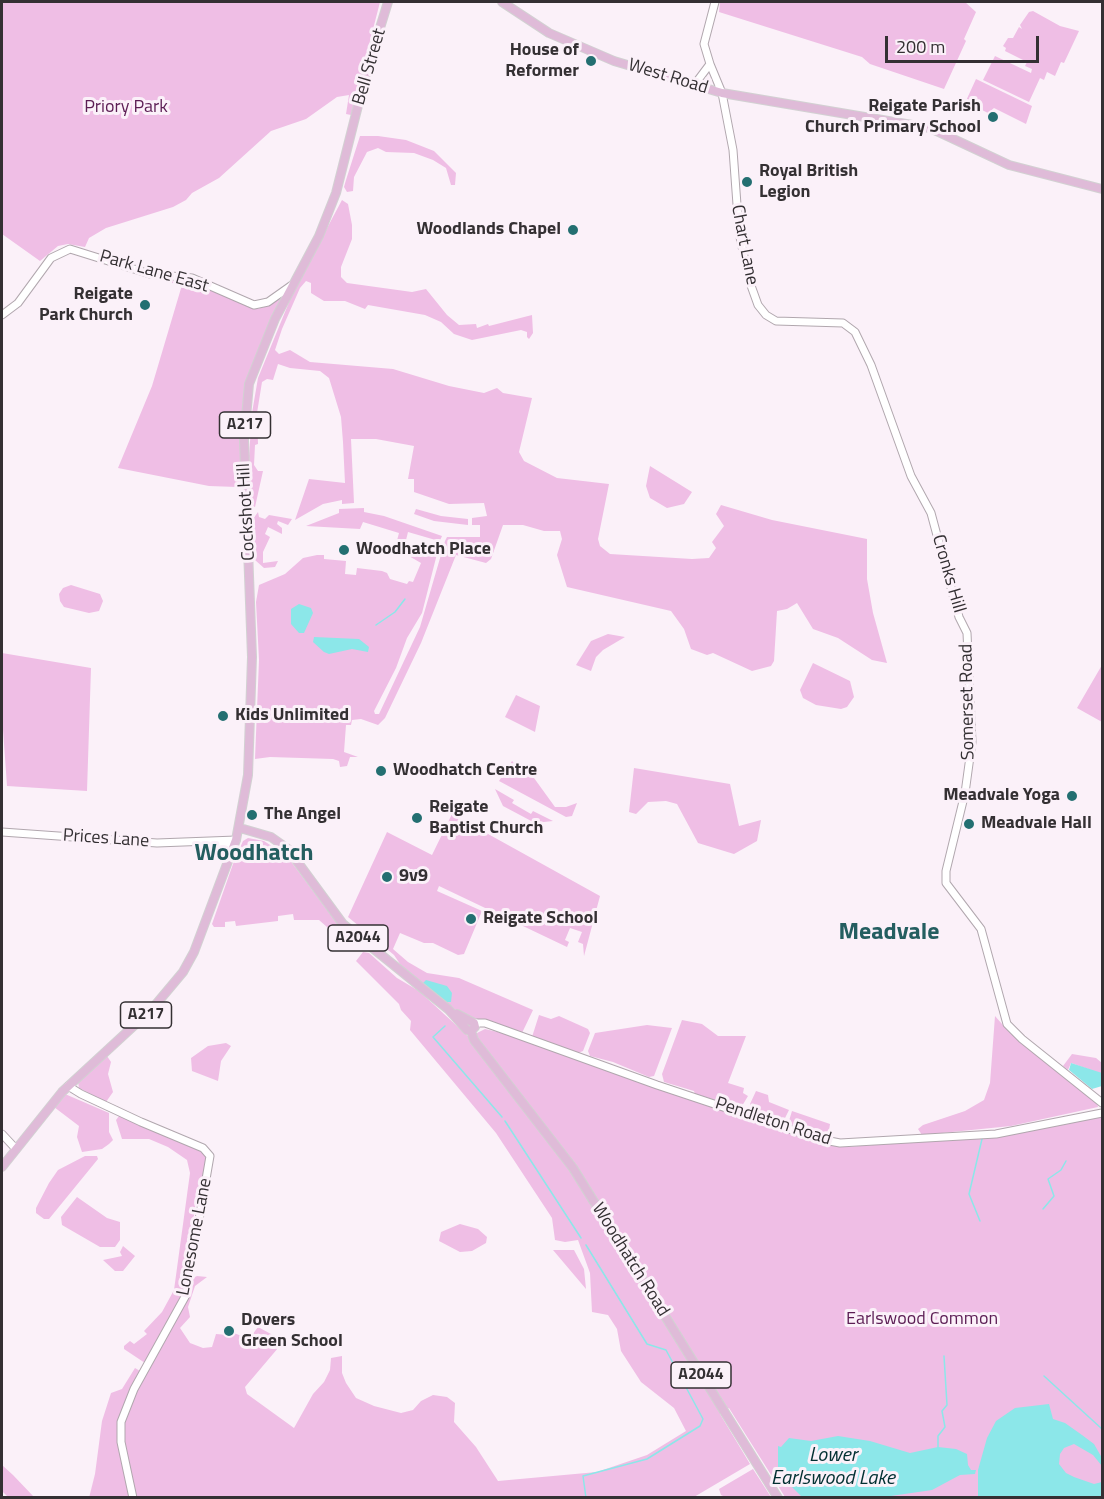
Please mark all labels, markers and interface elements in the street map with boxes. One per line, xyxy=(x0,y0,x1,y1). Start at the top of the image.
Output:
scale bar xyxy=(888,24,1042,62)
street label: Bell Street xyxy=(349,26,391,108)
text: 200 m xyxy=(896,33,945,60)
place label: House of Reformer xyxy=(505,40,579,82)
marker: House of Reformer xyxy=(584,54,598,68)
street label: West Road xyxy=(625,55,711,99)
place label: Reigate Parish Church Primary School xyxy=(805,96,981,138)
park label: Priory Park xyxy=(84,97,168,119)
marker: Reigate Parish Church Primary School xyxy=(986,110,1000,124)
place label: Royal British Legion xyxy=(759,161,858,204)
marker: Royal British Legion xyxy=(740,175,754,189)
street label: Chart Lane xyxy=(726,203,762,287)
place label: Woodlands Chapel xyxy=(416,219,561,241)
marker: Woodlands Chapel xyxy=(566,223,580,237)
street label: Park Lane East xyxy=(97,246,211,298)
place label: Reigate Park Church xyxy=(39,284,133,326)
marker: Reigate Park Church xyxy=(138,298,152,312)
road number: A217 xyxy=(220,412,270,438)
street label: Cockshot Hill xyxy=(234,463,260,561)
street label: Cronks Hill xyxy=(927,532,969,616)
place label: Woodhatch Place xyxy=(356,539,491,561)
marker: Woodhatch Place xyxy=(337,543,351,557)
street label: Somerset Road xyxy=(956,644,980,760)
place label: Kids Unlimited xyxy=(235,705,349,727)
marker: Kids Unlimited xyxy=(216,709,230,723)
place label: Woodhatch Centre xyxy=(393,760,537,782)
marker: Woodhatch Centre xyxy=(374,764,388,778)
place label: Meadvale Yoga xyxy=(943,785,1060,807)
marker: Meadvale Yoga xyxy=(1065,789,1079,803)
place label: Reigate Baptist Church xyxy=(429,797,544,840)
place label: The Angel xyxy=(264,804,341,826)
marker: The Angel xyxy=(245,808,259,822)
marker: Reigate Baptist Church xyxy=(410,811,424,825)
place label: Meadvale Hall xyxy=(981,813,1092,835)
marker: Meadvale Hall xyxy=(962,817,976,831)
street label: Prices Lane xyxy=(62,825,150,853)
district label: Woodhatch xyxy=(195,840,313,868)
place label: 9v9 xyxy=(399,866,428,888)
marker: 9v9 xyxy=(380,870,394,884)
place label: Reigate School xyxy=(483,908,598,930)
marker: Reigate School xyxy=(464,912,478,926)
district label: Meadvale xyxy=(839,919,939,947)
road number: A2044 xyxy=(328,925,388,951)
road number: A217 xyxy=(120,1002,172,1028)
street label: Pendleton Road xyxy=(712,1093,834,1151)
street label: Lonesome Lane xyxy=(173,1176,217,1298)
street label: Woodhatch Road xyxy=(587,1199,673,1321)
park label: Earlswood Common xyxy=(846,1309,998,1331)
place label: Dovers Green School xyxy=(241,1310,343,1352)
marker: Dovers Green School xyxy=(222,1324,236,1338)
road number: A2044 xyxy=(671,1362,731,1388)
water label: Lower Earlswood Lake xyxy=(771,1444,895,1491)

